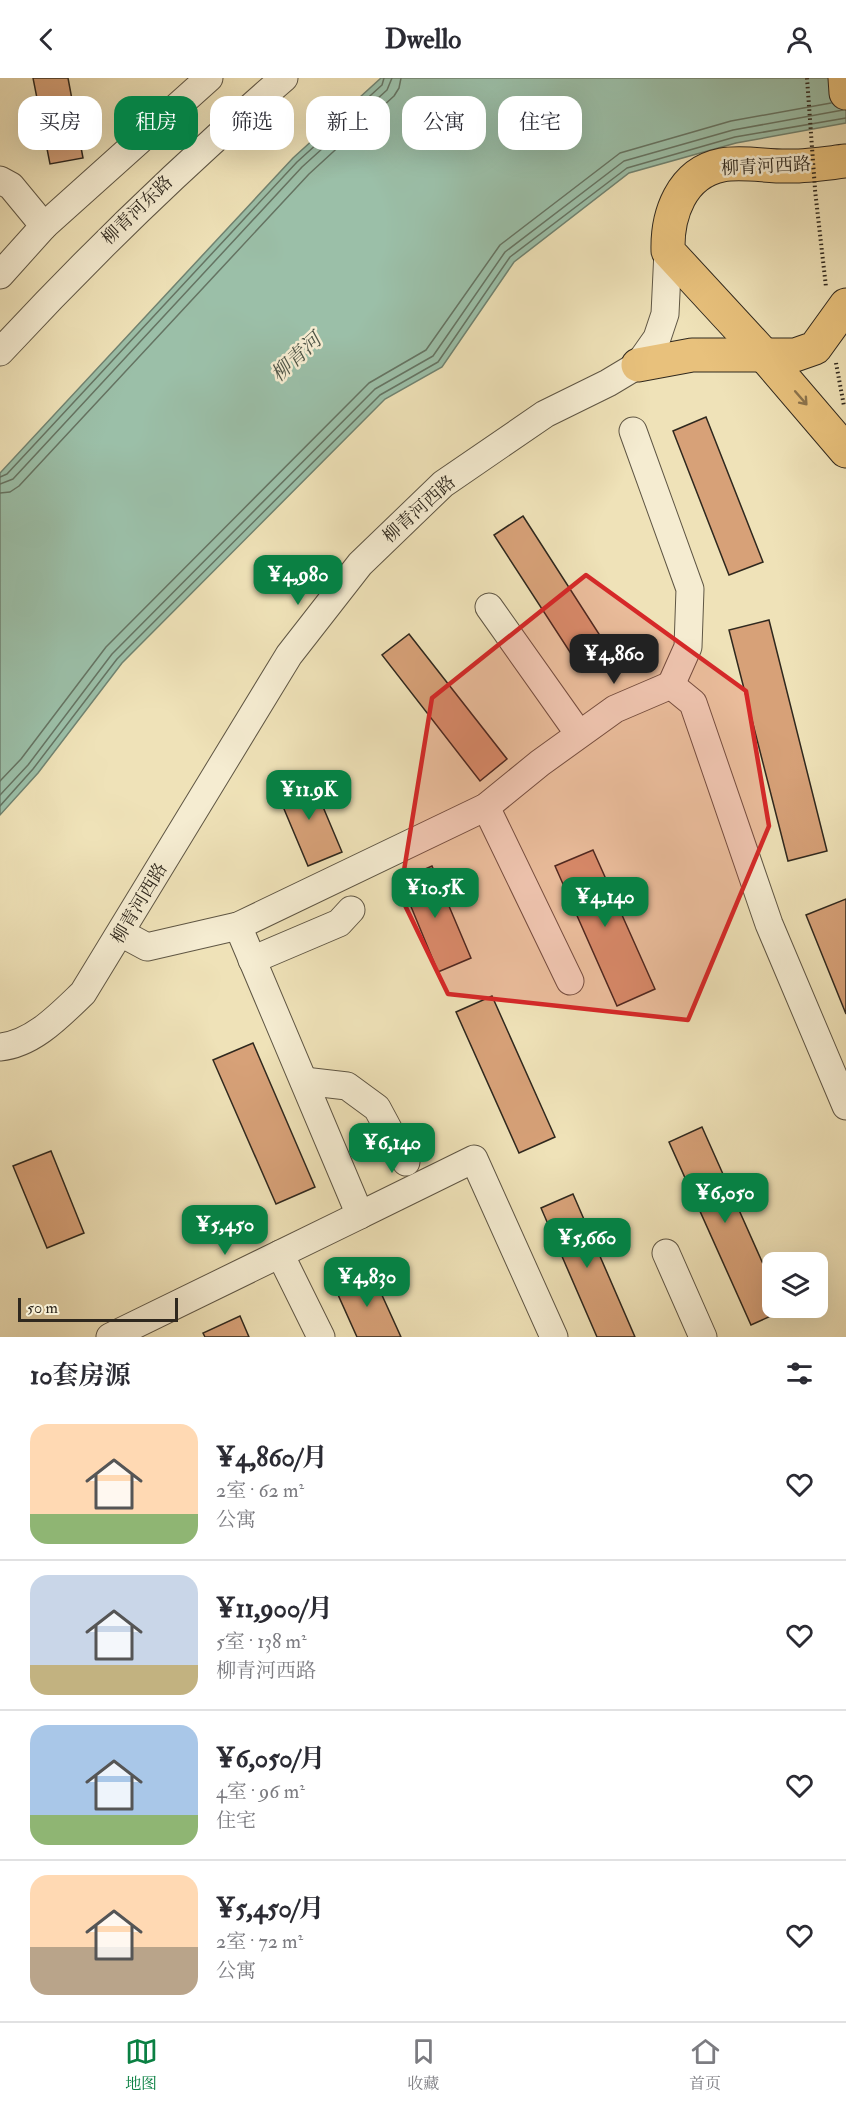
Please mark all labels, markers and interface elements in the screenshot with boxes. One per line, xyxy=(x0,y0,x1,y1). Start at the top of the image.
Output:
icon: back xyxy=(30,23,63,56)
text: Dwello xyxy=(385,23,461,56)
icon: person xyxy=(783,23,816,56)
chip: 买房 xyxy=(18,96,102,150)
chip: 租房 xyxy=(114,96,198,150)
chip: 筛选 xyxy=(210,96,294,150)
chip: 新上 xyxy=(306,96,390,150)
chip: 公寓 xyxy=(402,96,486,150)
chip: 住宅 xyxy=(498,96,582,150)
street label: 柳青河西路 xyxy=(720,153,812,180)
street label: 柳青河东路 xyxy=(97,171,178,250)
water label: 柳青河 xyxy=(266,326,329,387)
one-way arrow xyxy=(794,390,808,405)
street label: 柳青河西路 xyxy=(378,471,460,548)
pin: ¥4,980 xyxy=(249,555,347,606)
text: ¥4,980 xyxy=(268,562,328,587)
pin: ¥4,860 xyxy=(565,634,663,685)
text: ¥4,860 xyxy=(584,641,644,666)
pin: ¥11.9K xyxy=(260,770,358,821)
text: ¥11.9K xyxy=(280,777,338,802)
street label: 柳青河西路 xyxy=(106,859,172,948)
pin: ¥10.5K xyxy=(386,868,484,919)
text: ¥10.5K xyxy=(406,875,464,900)
pin: ¥4,140 xyxy=(556,877,654,928)
text: ¥4,140 xyxy=(575,884,635,909)
pin: ¥6,140 xyxy=(343,1123,441,1174)
text: ¥6,140 xyxy=(363,1130,421,1155)
pin: ¥6,050 xyxy=(676,1173,774,1224)
text: ¥6,050 xyxy=(696,1180,754,1205)
pin: ¥5,450 xyxy=(176,1205,274,1256)
text: ¥5,450 xyxy=(196,1212,254,1237)
pin: ¥5,660 xyxy=(538,1218,636,1269)
text: ¥5,660 xyxy=(558,1225,616,1250)
map controls xyxy=(762,1252,828,1318)
button: layers xyxy=(762,1252,828,1318)
pin: ¥4,830 xyxy=(318,1257,416,1308)
text: ¥4,830 xyxy=(338,1264,396,1289)
scale bar xyxy=(18,1295,178,1322)
text: 50 m xyxy=(27,1298,58,1318)
icon: filters xyxy=(783,1357,816,1390)
text: 10套房源 xyxy=(30,1360,130,1392)
text: ¥4,860/月 xyxy=(216,1442,328,1474)
icon: home xyxy=(78,1448,150,1520)
icon: heart xyxy=(783,1468,816,1501)
text: 2室 · 62 m² xyxy=(216,1478,304,1503)
text: 公寓 xyxy=(216,1507,256,1532)
text: ¥11,900/月 xyxy=(216,1593,333,1625)
icon: home xyxy=(78,1599,150,1671)
icon: heart xyxy=(783,1619,816,1652)
text: 5室 · 138 m² xyxy=(216,1629,307,1654)
text: 柳青河西路 xyxy=(216,1658,316,1683)
text: ¥6,050/月 xyxy=(216,1743,325,1775)
icon: home xyxy=(78,1749,150,1821)
icon: heart xyxy=(783,1769,816,1802)
text: 4室 · 96 m² xyxy=(216,1779,305,1804)
text: 住宅 xyxy=(216,1808,256,1833)
text: ¥5,450/月 xyxy=(216,1893,325,1925)
icon: home xyxy=(78,1899,150,1971)
icon: heart xyxy=(783,1919,816,1952)
text: 2室 · 72 m² xyxy=(216,1929,303,1954)
text: 公寓 xyxy=(216,1958,256,1983)
tab: 地图 xyxy=(125,2035,158,2094)
tab: 收藏 xyxy=(407,2035,440,2094)
tab: 首页 xyxy=(689,2035,722,2094)

